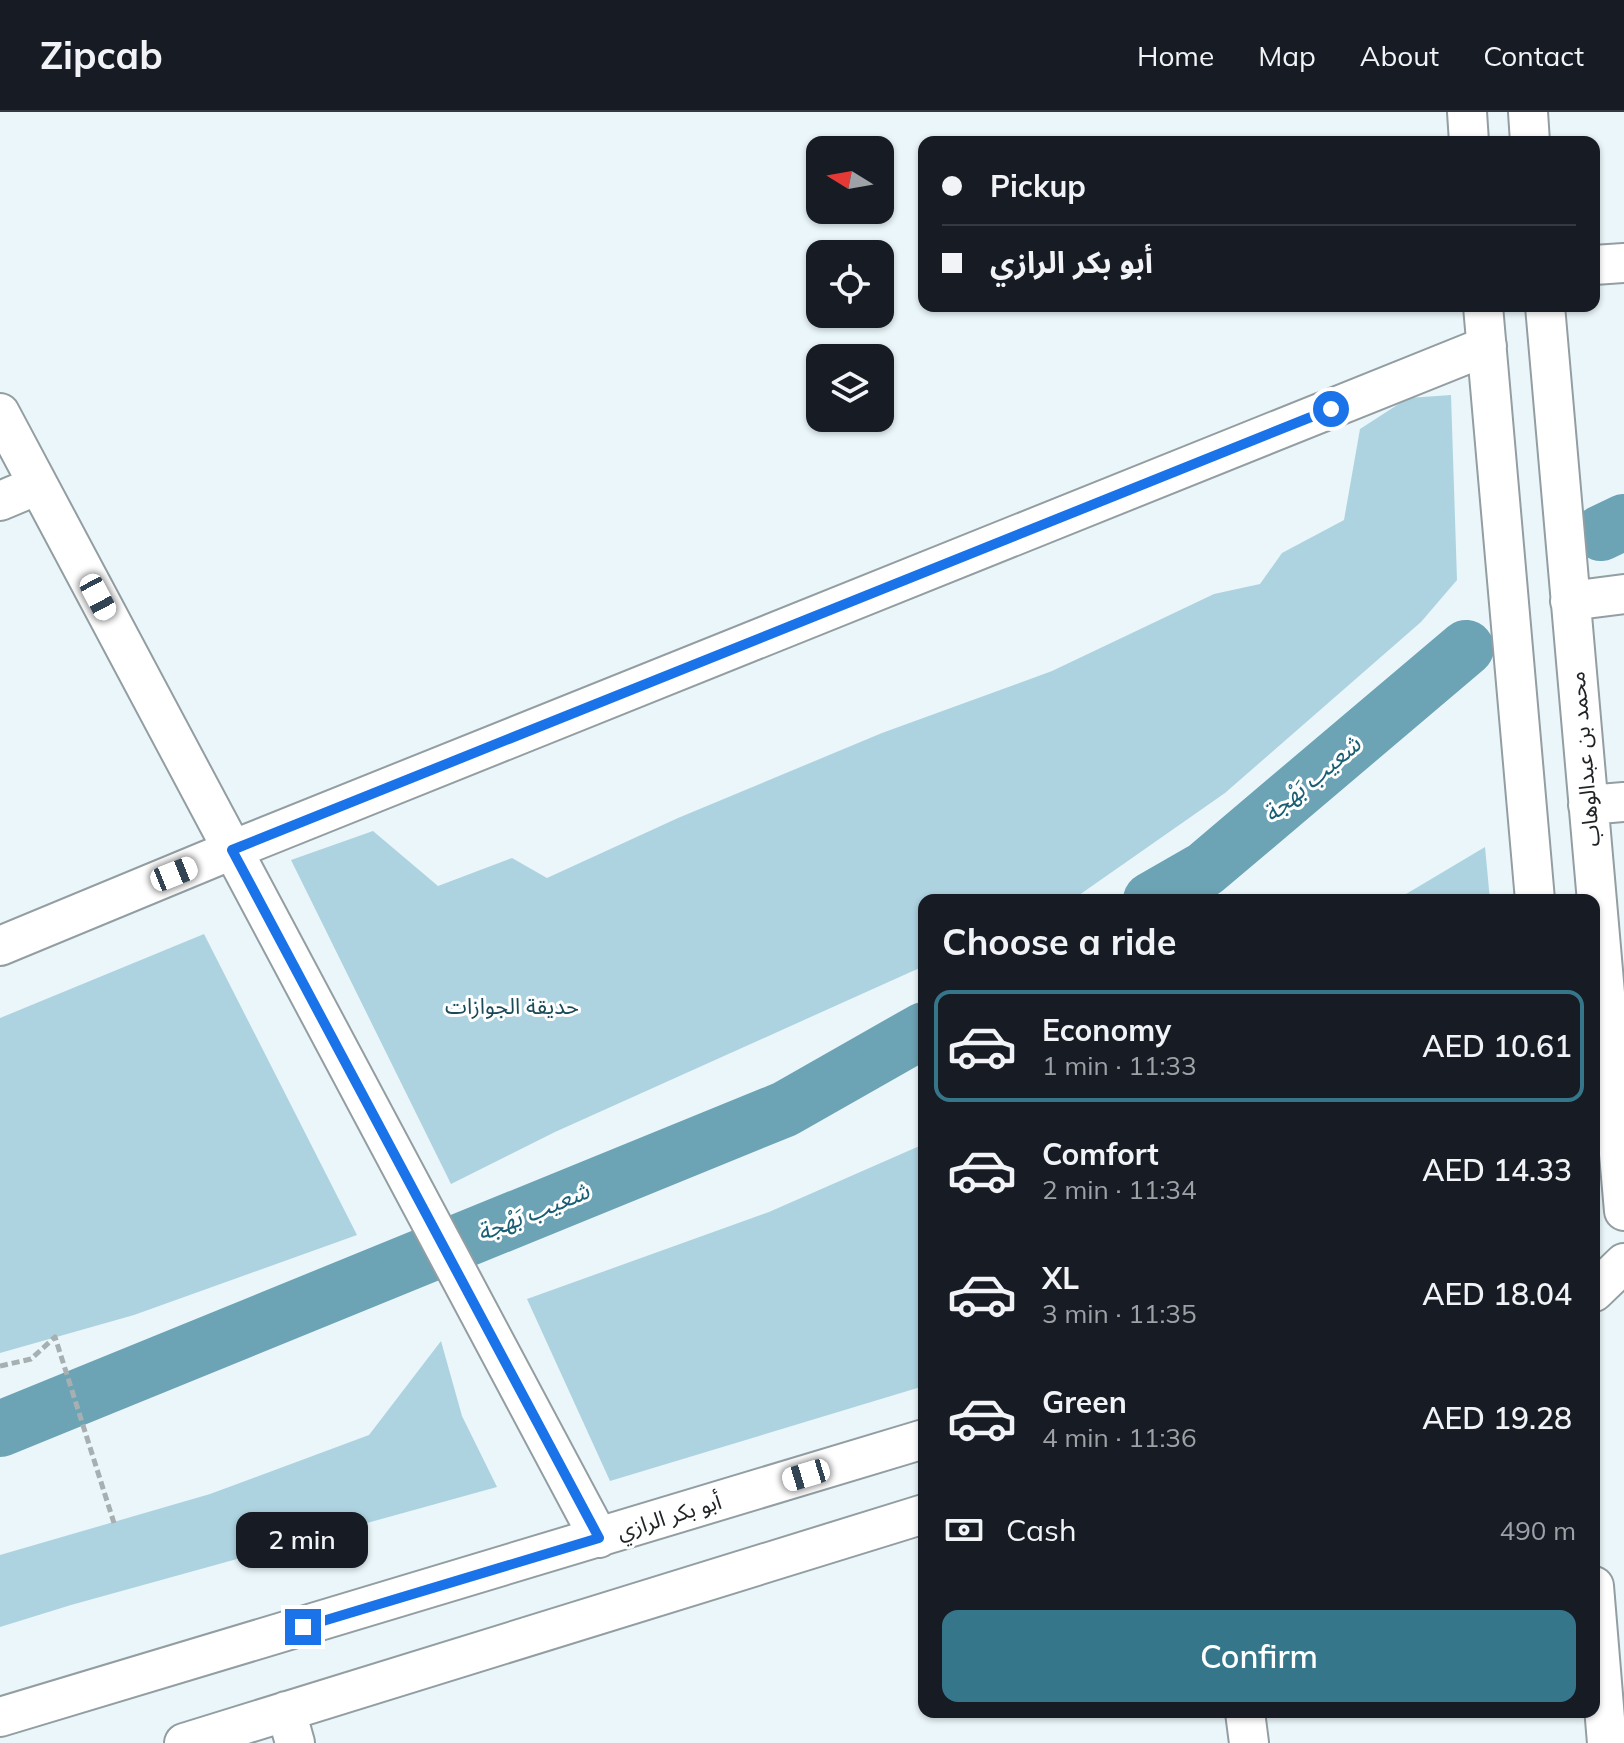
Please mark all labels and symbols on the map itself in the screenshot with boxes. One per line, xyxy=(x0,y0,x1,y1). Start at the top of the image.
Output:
north arrow xyxy=(806,136,894,224)
route start xyxy=(1313,391,1349,427)
car xyxy=(76,570,120,624)
street label: محمد بن عبدالوهاب xyxy=(1562,670,1606,848)
water label: شعيب بَهْجة xyxy=(1256,729,1366,828)
car xyxy=(147,854,201,894)
park label: حديقة الجوازات xyxy=(445,992,579,1020)
water label: شعيب بَهْجة xyxy=(472,1175,593,1247)
car xyxy=(780,1457,832,1493)
street label: أبو بكر الرازي xyxy=(613,1487,726,1548)
callout: 2 min xyxy=(237,1511,369,1567)
route end xyxy=(285,1609,321,1645)

